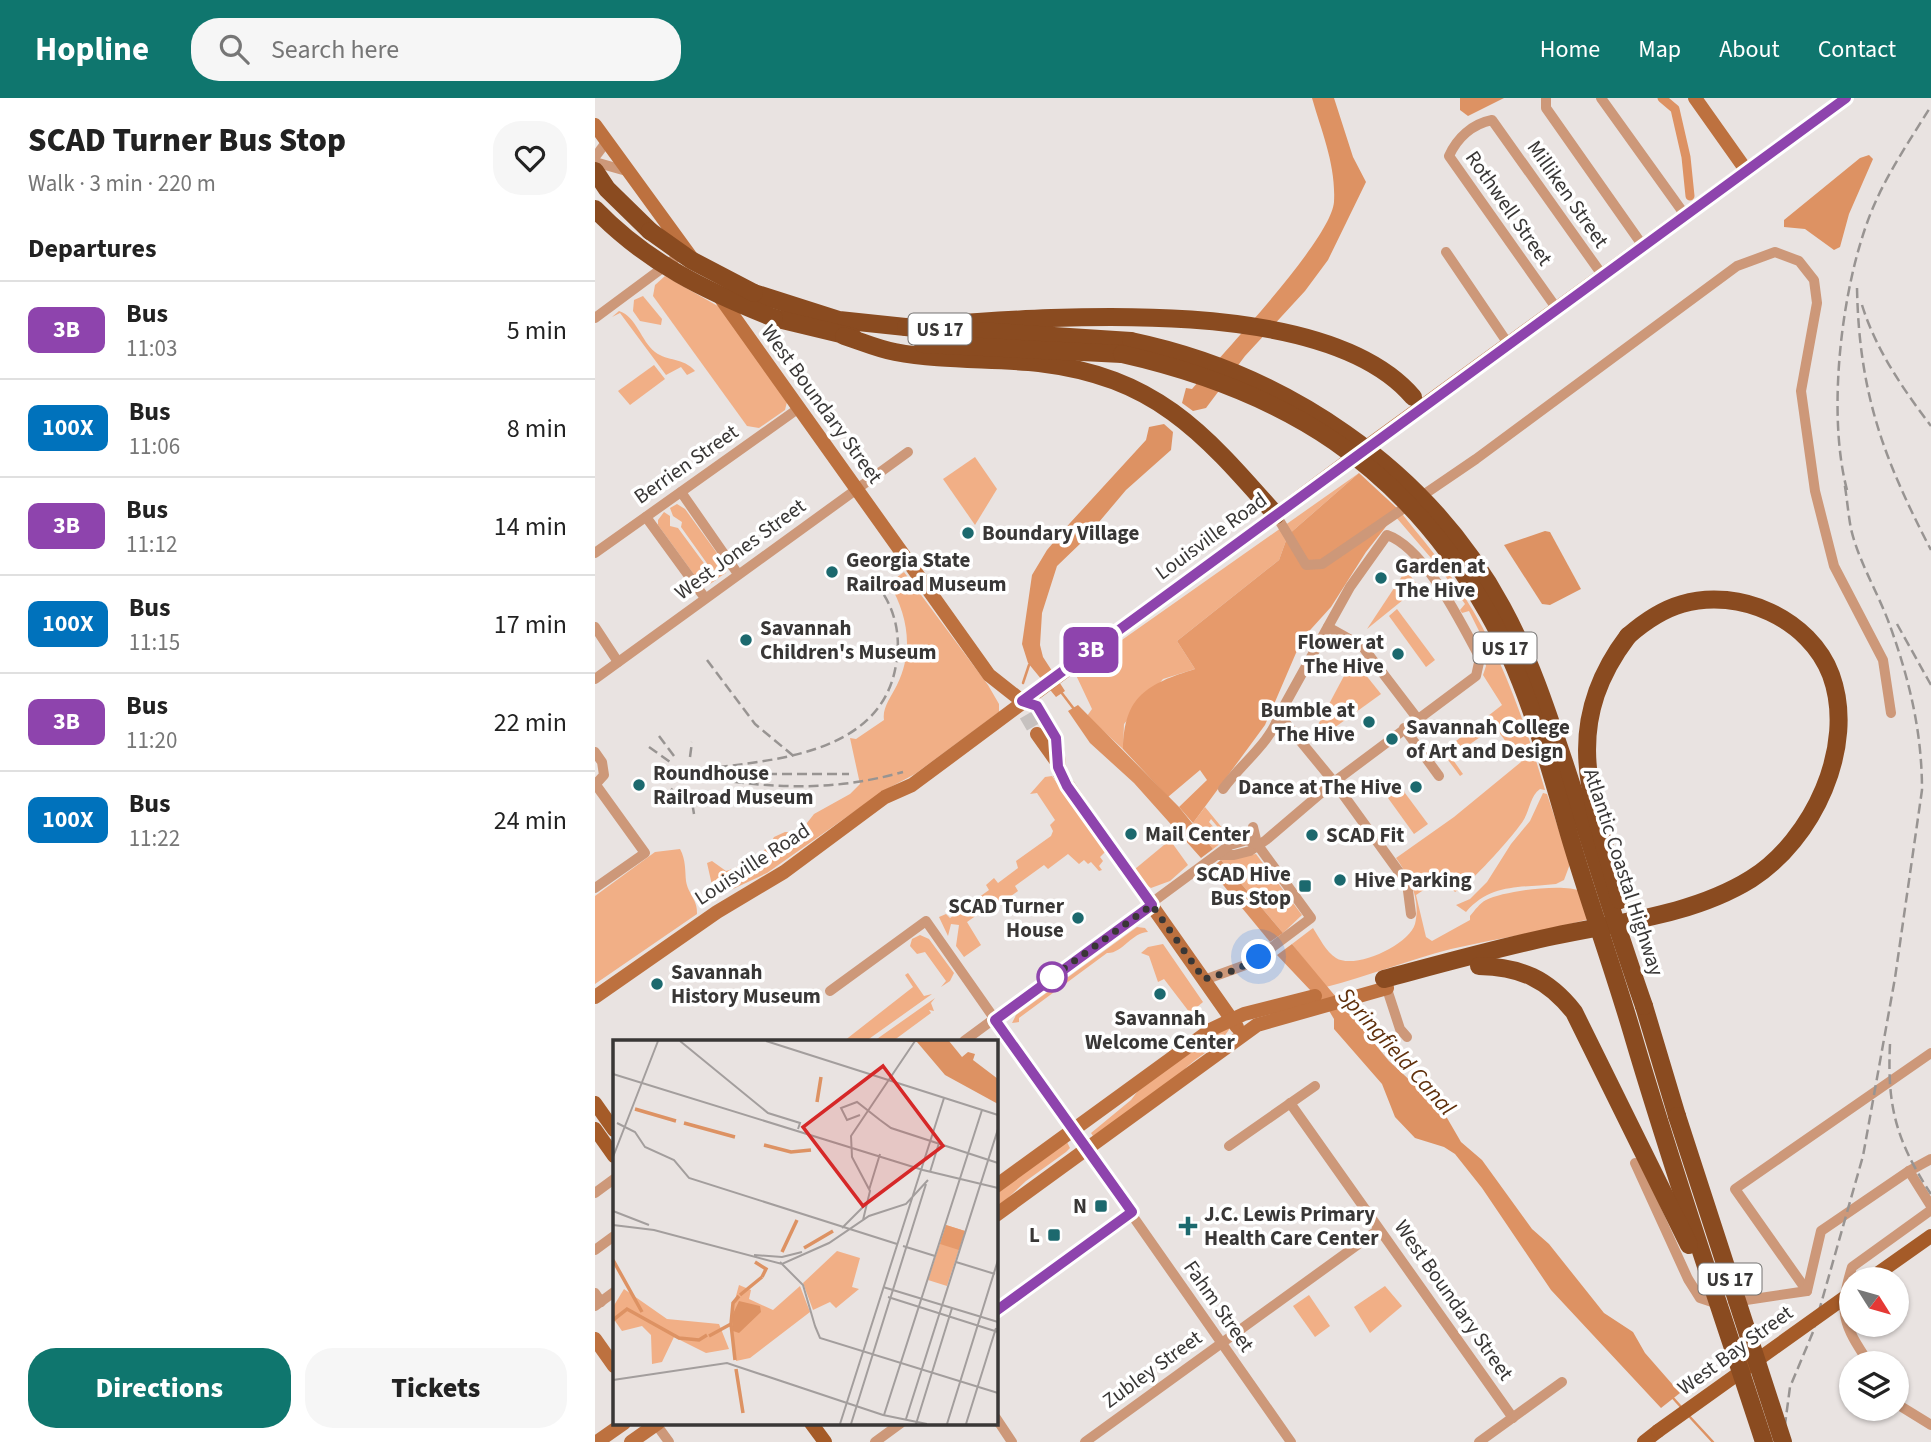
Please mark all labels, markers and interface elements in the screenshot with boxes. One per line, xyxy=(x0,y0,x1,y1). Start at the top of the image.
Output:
search box xyxy=(191,18,681,81)
text: Hopline xyxy=(35,26,149,73)
icon: search xyxy=(215,30,253,68)
text: Search here xyxy=(271,31,399,68)
text: Home xyxy=(1540,32,1600,67)
text: Map xyxy=(1638,32,1681,67)
text: About xyxy=(1719,32,1780,67)
text: Contact xyxy=(1818,32,1896,67)
text: SCAD Turner Bus Stop xyxy=(28,117,346,164)
button: heart xyxy=(493,121,567,195)
street label: Milliken Street xyxy=(1520,134,1616,254)
street label: Rothwell Street xyxy=(1458,144,1560,272)
text: Walk · 3 min · 220 m xyxy=(28,167,216,200)
text: Departures xyxy=(28,230,156,267)
text: Bus xyxy=(126,295,168,332)
text: 3B xyxy=(53,312,80,347)
text: 5 min xyxy=(507,312,567,349)
road number: US 17 xyxy=(909,314,971,344)
street label: West Boundary Street xyxy=(754,318,890,490)
text: 11:03 xyxy=(126,332,177,365)
text: Bus xyxy=(129,393,171,430)
text: 100X xyxy=(42,410,94,445)
text: 8 min xyxy=(507,410,567,447)
street label: Berrien Street xyxy=(628,417,744,511)
text: 11:06 xyxy=(129,430,180,463)
street label: Louisville Road xyxy=(1149,485,1273,587)
text: Bus xyxy=(126,491,168,528)
street label: West Jones Street xyxy=(668,491,812,607)
text: 3B xyxy=(53,508,80,543)
text: 14 min xyxy=(494,508,567,545)
place label: Boundary Village xyxy=(982,518,1139,548)
marker: Boundary Village xyxy=(960,525,976,541)
text: 11:12 xyxy=(126,528,177,561)
place label: Georgia State Railroad Museum xyxy=(846,545,1006,599)
place label: Garden at The Hive xyxy=(1395,551,1485,605)
marker: Georgia State Railroad Museum xyxy=(824,564,840,580)
marker: Garden at The Hive xyxy=(1373,570,1389,586)
text: Bus xyxy=(129,589,171,626)
text: 100X xyxy=(42,606,94,641)
text: 17 min xyxy=(494,606,567,643)
place label: Savannah Children's Museum xyxy=(760,613,937,667)
text: 11:15 xyxy=(129,626,180,659)
line badge: 3B xyxy=(1059,627,1123,673)
place label: Flower at The Hive xyxy=(1297,627,1384,681)
marker: Savannah Children's Museum xyxy=(738,632,754,648)
text: 3B xyxy=(1077,632,1105,667)
road number: US 17 xyxy=(1473,632,1537,664)
marker: Flower at The Hive xyxy=(1390,646,1406,662)
text: Bus xyxy=(126,687,168,724)
place label: Bumble at The Hive xyxy=(1261,695,1355,749)
text: 3B xyxy=(53,704,80,739)
text: 22 min xyxy=(494,704,567,741)
place label: Savannah College of Art and Design xyxy=(1406,712,1570,766)
marker: Bumble at The Hive xyxy=(1361,714,1377,730)
text: 11:20 xyxy=(126,724,177,757)
marker: Savannah College of Art and Design xyxy=(1384,731,1400,747)
place label: Roundhouse Railroad Museum xyxy=(653,758,813,812)
street label: Atlantic Coastal Highway xyxy=(1576,764,1672,980)
place label: Dance at The Hive xyxy=(1238,772,1402,802)
marker: Roundhouse Railroad Museum xyxy=(631,777,647,793)
marker: Dance at The Hive xyxy=(1408,779,1424,795)
text: Bus xyxy=(129,785,171,822)
text: 100X xyxy=(42,802,94,837)
text: 24 min xyxy=(494,802,567,839)
street label: Louisville Road xyxy=(688,815,816,913)
place label: Mail Center xyxy=(1145,819,1251,849)
place label: SCAD Fit xyxy=(1326,820,1404,850)
text: 11:22 xyxy=(129,822,180,855)
marker: Mail Center xyxy=(1123,826,1139,842)
marker: SCAD Fit xyxy=(1304,827,1320,843)
place label: SCAD Hive Bus Stop xyxy=(1196,859,1291,913)
place label: Hive Parking xyxy=(1354,865,1472,895)
marker: Hive Parking xyxy=(1332,872,1348,888)
marker: SCAD Hive Bus Stop xyxy=(1297,878,1313,894)
place label: SCAD Turner House xyxy=(948,891,1065,945)
marker: SCAD Turner House xyxy=(1070,910,1086,926)
your location xyxy=(1241,939,1276,974)
place label: Savannah History Museum xyxy=(671,957,821,1011)
unlabelled marker xyxy=(1037,962,1067,992)
marker: Savannah History Museum xyxy=(649,976,665,992)
water label: Springfield Canal xyxy=(1330,980,1463,1123)
marker: Savannah Welcome Center xyxy=(1152,986,1168,1002)
place label: Savannah Welcome Center xyxy=(1085,1003,1236,1057)
inset map xyxy=(613,1040,997,1424)
place label: N xyxy=(1073,1191,1087,1221)
marker: N xyxy=(1093,1198,1109,1214)
place label: J.C. Lewis Primary Health Care Center xyxy=(1204,1199,1379,1253)
street label: West Boundary Street xyxy=(1387,1214,1521,1386)
marker: J.C. Lewis Primary Health Care Center xyxy=(1178,1216,1198,1236)
place label: L xyxy=(1029,1220,1040,1250)
marker: L xyxy=(1046,1227,1062,1243)
street label: Fahm Street xyxy=(1176,1254,1262,1358)
road number: US 17 xyxy=(1699,1264,1761,1294)
north arrow xyxy=(1839,1267,1909,1337)
map controls xyxy=(1839,1267,1909,1421)
street label: West Bay Street xyxy=(1671,1298,1799,1402)
street label: Zubley Street xyxy=(1096,1323,1208,1415)
button: Directions xyxy=(28,1348,291,1428)
button: Tickets xyxy=(305,1348,567,1428)
button: layers xyxy=(1839,1351,1909,1421)

